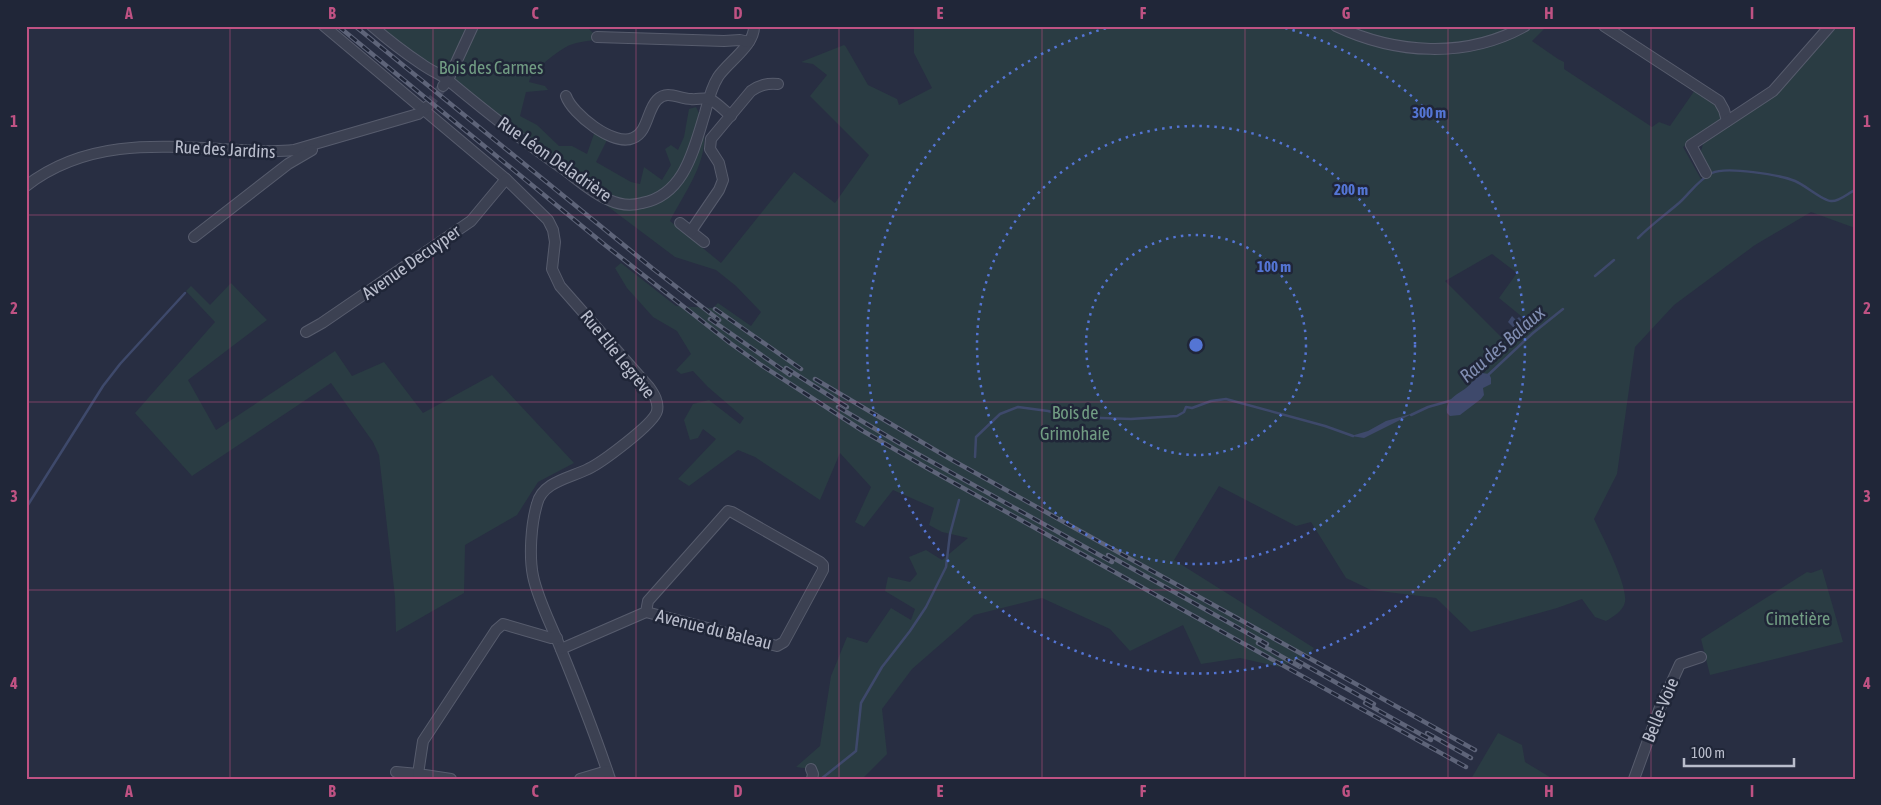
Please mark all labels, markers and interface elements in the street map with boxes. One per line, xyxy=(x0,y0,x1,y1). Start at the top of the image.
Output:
text: A xyxy=(124,4,133,22)
text: B xyxy=(328,4,336,22)
text: C xyxy=(531,4,539,22)
text: D xyxy=(734,4,743,22)
text: E xyxy=(937,4,944,22)
text: F xyxy=(1140,4,1147,22)
text: G xyxy=(1342,4,1351,22)
text: H xyxy=(1544,4,1554,22)
text: I xyxy=(1750,4,1754,22)
park label: Bois des Carmes xyxy=(439,57,543,78)
text: 300 m xyxy=(1412,104,1446,121)
text: 1 xyxy=(10,112,18,130)
street label: Rue Léon Deladrière xyxy=(494,112,616,206)
text: 1 xyxy=(1863,112,1871,130)
street label: Rue des Jardins xyxy=(174,136,276,162)
text: 200 m xyxy=(1334,181,1368,198)
street label: Avenue Decuyper xyxy=(358,220,465,304)
text: 100 m xyxy=(1257,258,1291,275)
text: 2 xyxy=(10,299,18,317)
text: 2 xyxy=(1863,299,1871,317)
water label: Rau des Balaux xyxy=(1455,301,1549,387)
street label: Rue Elie Legrève xyxy=(576,306,660,402)
centre of rings xyxy=(1187,336,1205,354)
park label: Bois de Grimohaie xyxy=(1040,402,1110,444)
text: 3 xyxy=(10,487,18,505)
text: 3 xyxy=(1863,487,1871,505)
street label: Avenue du Baleau xyxy=(654,604,774,654)
park label: Cimetière xyxy=(1766,608,1830,629)
text: 4 xyxy=(9,674,18,692)
text: 4 xyxy=(1862,674,1871,692)
street label: Belle-Voie xyxy=(1638,675,1682,745)
scale bar xyxy=(1684,735,1794,767)
text: 100 m xyxy=(1691,744,1725,761)
text: A xyxy=(124,782,133,800)
text: B xyxy=(328,782,336,800)
text: C xyxy=(531,782,539,800)
text: D xyxy=(734,782,743,800)
text: E xyxy=(937,782,944,800)
text: F xyxy=(1140,782,1147,800)
text: G xyxy=(1342,782,1351,800)
text: H xyxy=(1544,782,1554,800)
text: I xyxy=(1750,782,1754,800)

